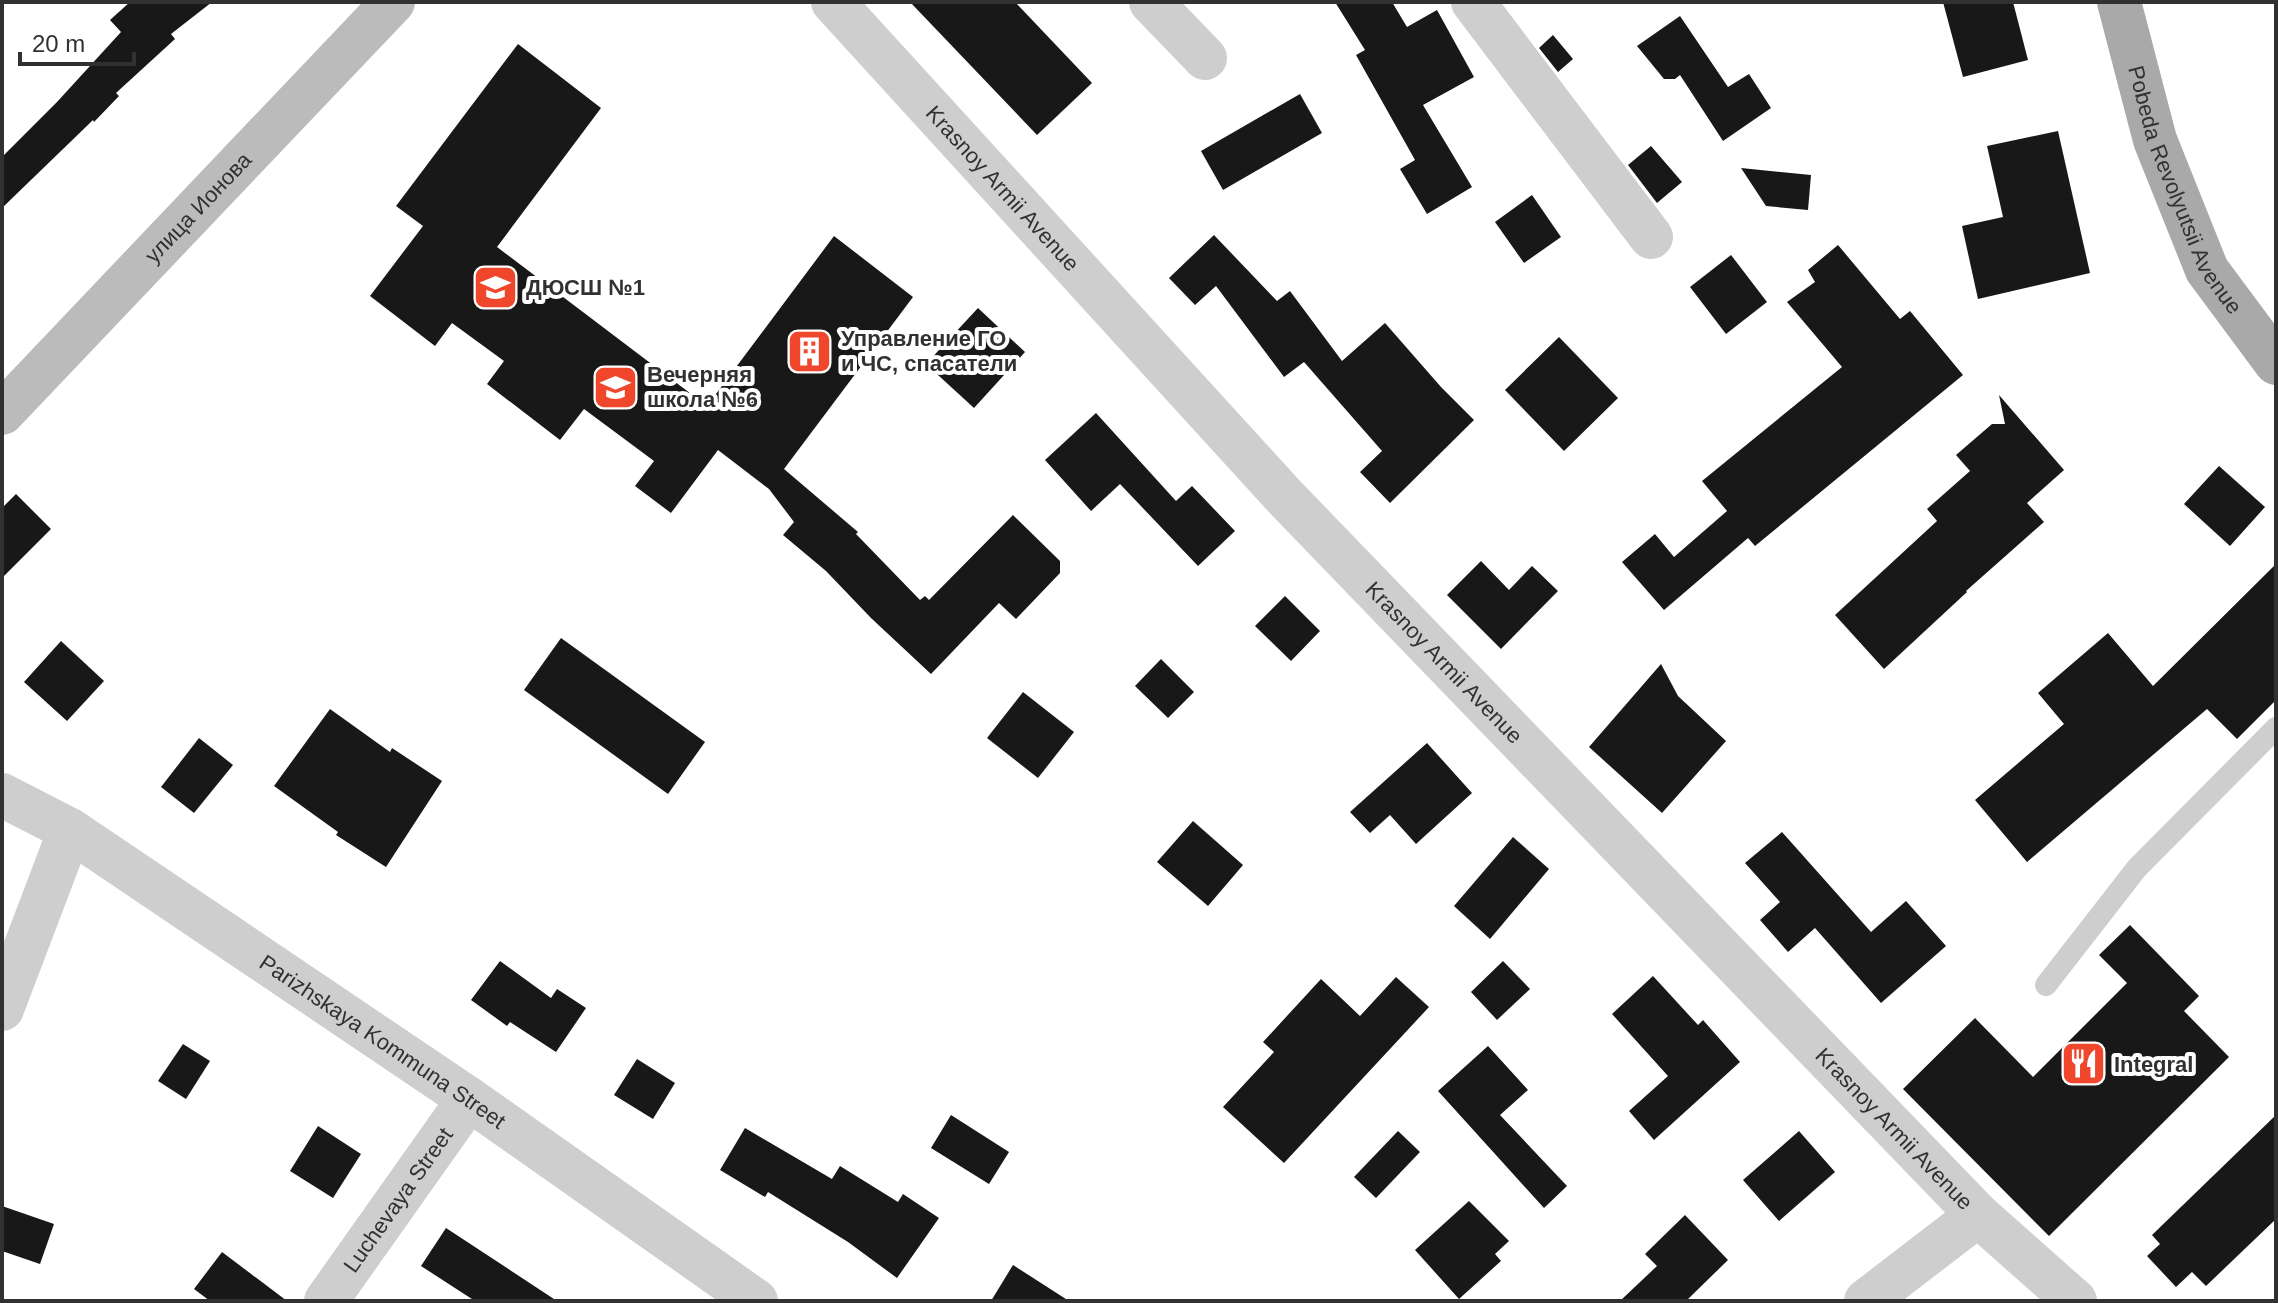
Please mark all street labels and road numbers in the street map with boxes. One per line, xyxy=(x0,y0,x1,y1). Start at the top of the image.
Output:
street label: Pobeda Revolyutsii Avenue xyxy=(2123,63,2247,319)
street label: Krasnoy Armii Avenue xyxy=(921,101,1084,276)
street label: улица Ионова xyxy=(140,147,257,268)
street label: Krasnoy Armii Avenue xyxy=(1360,577,1528,749)
street label: Parizhskaya Kommuna Street xyxy=(255,950,510,1134)
street label: Krasnoy Armii Avenue xyxy=(1811,1043,1978,1215)
street label: Luchevaya Street xyxy=(338,1123,458,1277)

